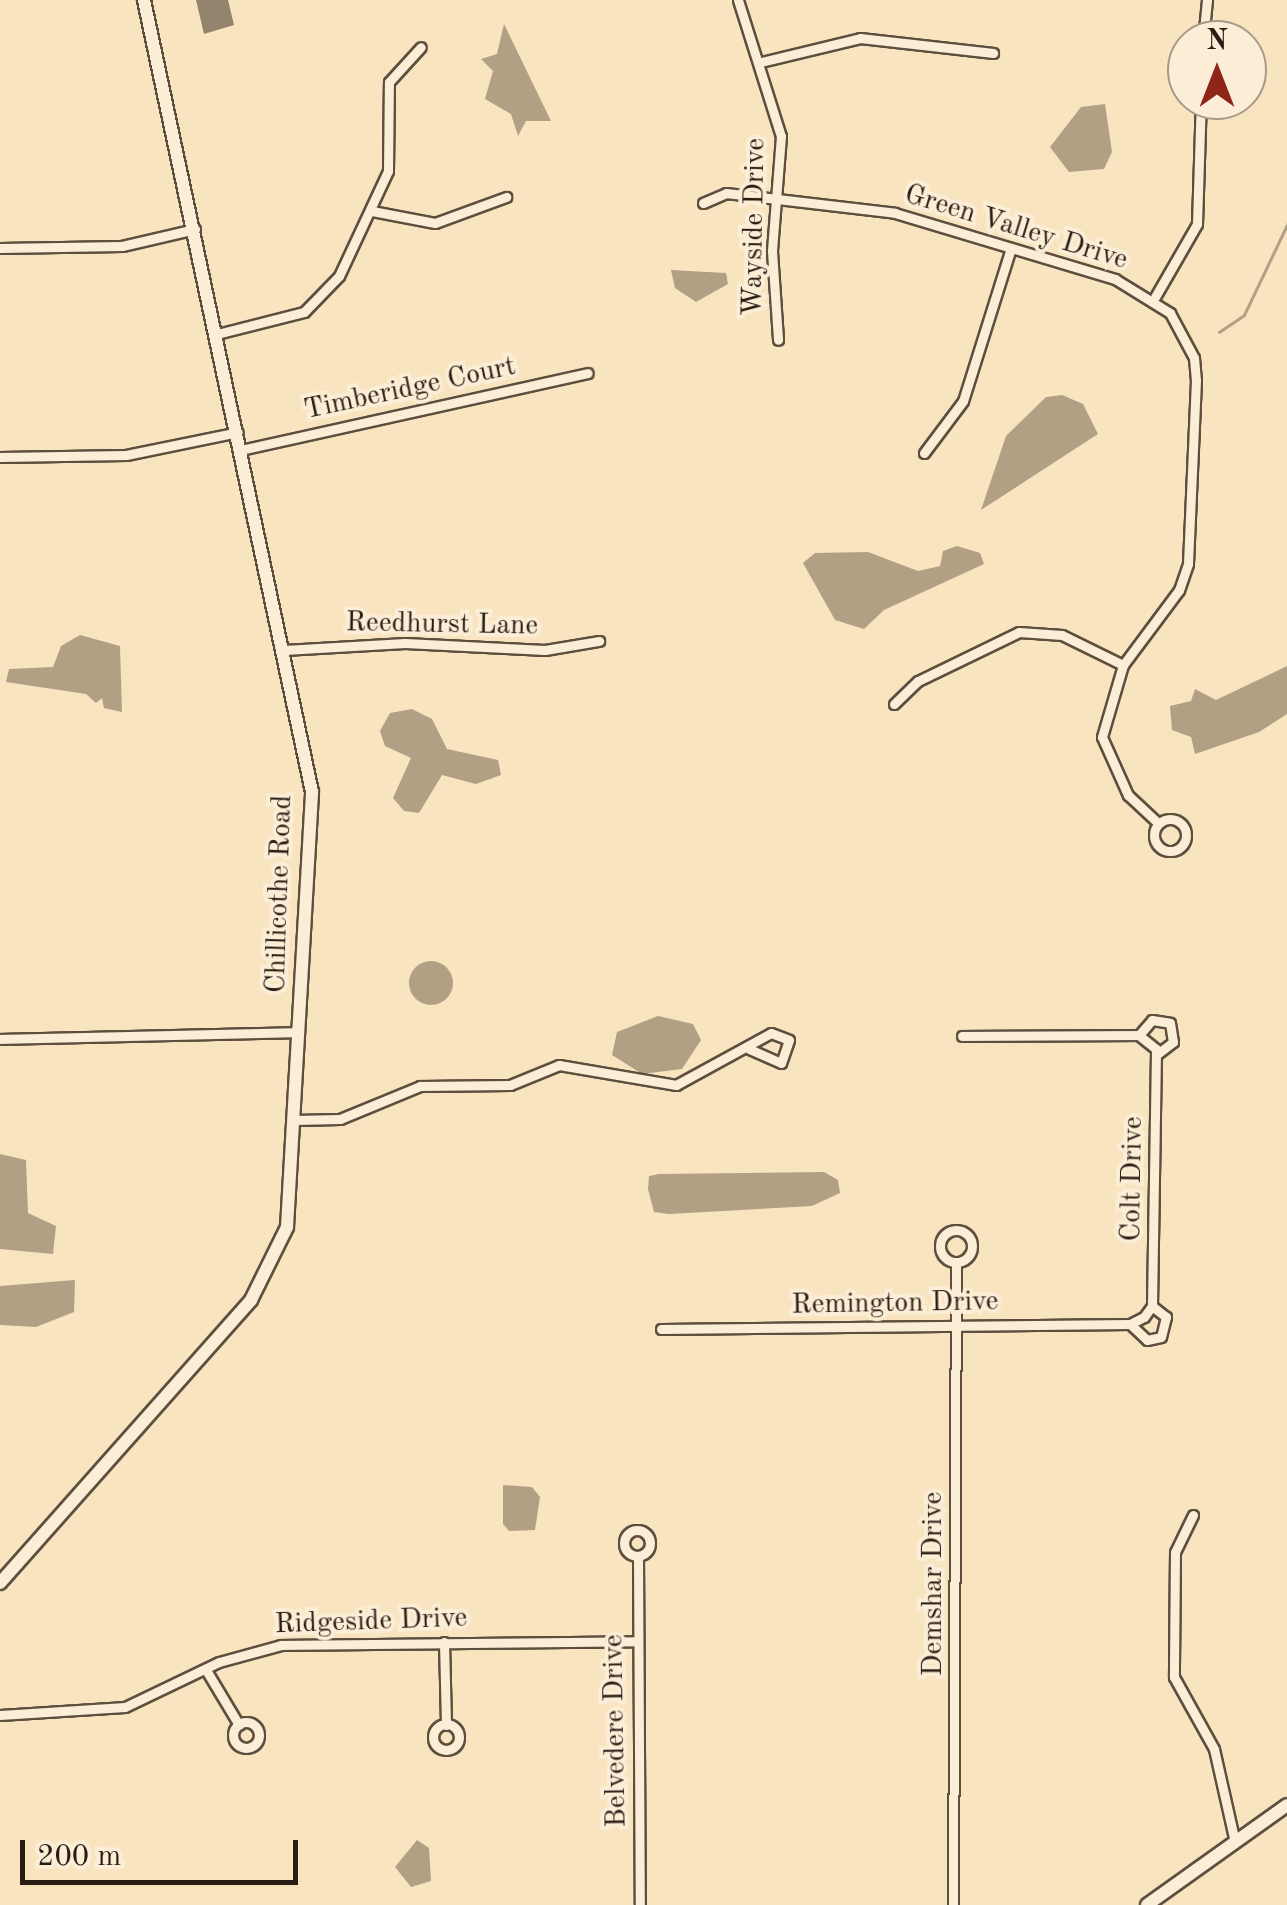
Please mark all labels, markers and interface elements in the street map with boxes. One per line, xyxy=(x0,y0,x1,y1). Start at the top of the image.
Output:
north arrow xyxy=(1167,20,1267,120)
text: N xyxy=(1206,28,1228,56)
street label: Wayside Drive xyxy=(737,138,773,316)
street label: Green Valley Drive xyxy=(900,178,1132,278)
street label: Timberidge Court xyxy=(301,350,519,428)
street label: Reedhurst Lane xyxy=(345,607,539,643)
street label: Chillicothe Road xyxy=(260,794,300,994)
street label: Colt Drive xyxy=(1115,1116,1151,1242)
street label: Remington Drive xyxy=(791,1285,999,1323)
street label: Demshar Drive xyxy=(917,1492,951,1676)
street label: Ridgeside Drive xyxy=(274,1602,468,1642)
street label: Belvedere Drive xyxy=(598,1634,634,1828)
scale bar xyxy=(25,1820,302,1882)
text: 200 m xyxy=(37,1842,121,1872)

